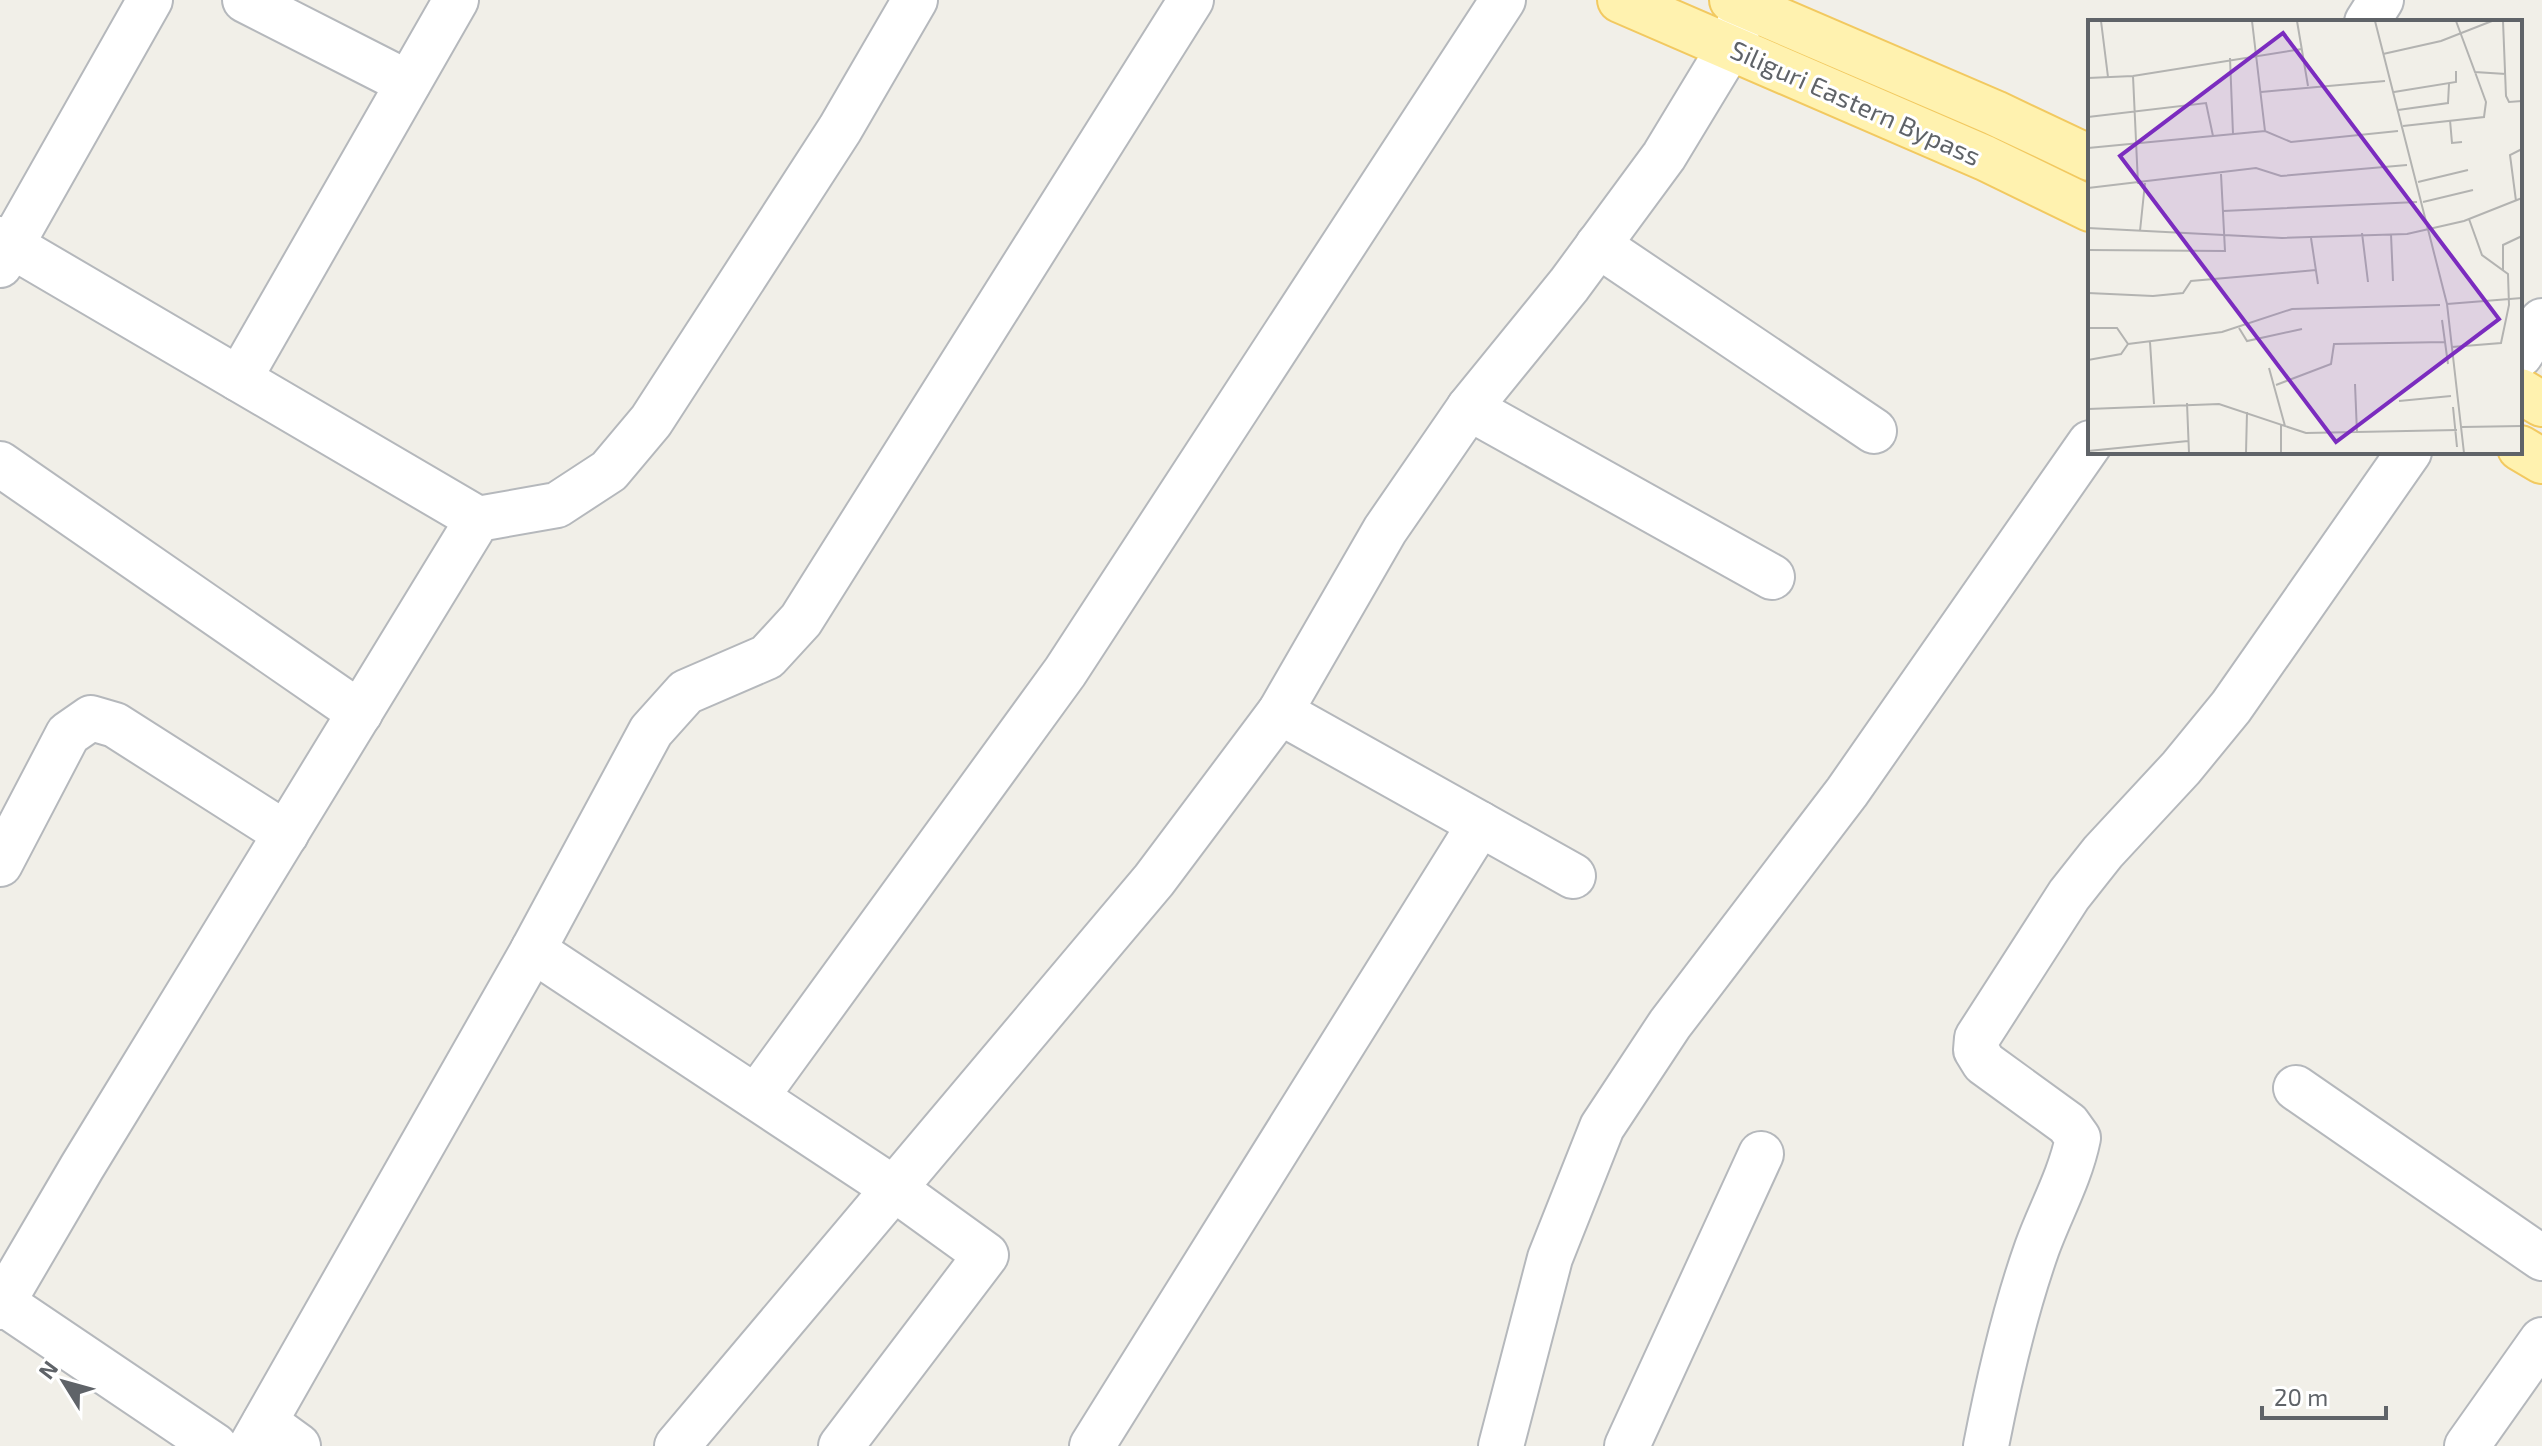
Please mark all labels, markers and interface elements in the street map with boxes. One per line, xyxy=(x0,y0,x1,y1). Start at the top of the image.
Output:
inset map xyxy=(2088,20,2522,454)
street label: Siliguri Eastern Bypass xyxy=(1726,33,1986,171)
north arrow xyxy=(24,1342,104,1422)
text: N xyxy=(32,1355,62,1384)
scale bar xyxy=(2262,1370,2386,1420)
text: 20 m xyxy=(2274,1382,2328,1411)

